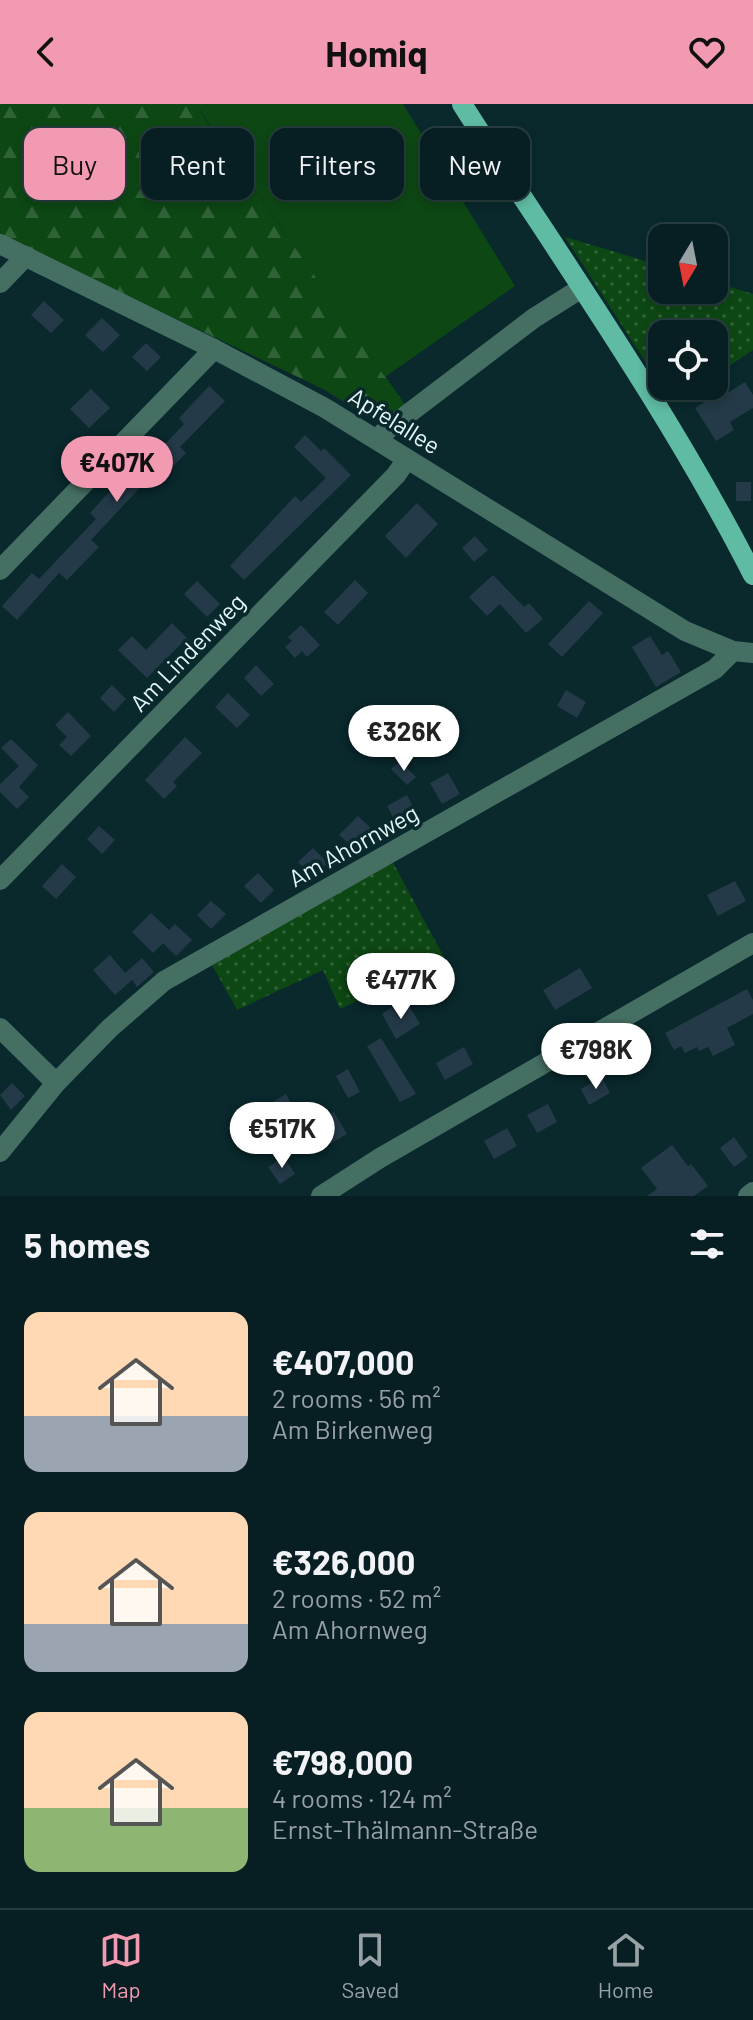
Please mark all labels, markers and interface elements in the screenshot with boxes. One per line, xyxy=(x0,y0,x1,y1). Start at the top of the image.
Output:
icon: back xyxy=(24,30,68,74)
icon: heart xyxy=(685,30,729,74)
text: Homiq xyxy=(325,31,428,74)
chip: Buy xyxy=(24,128,125,200)
chip: Rent xyxy=(141,128,254,200)
chip: Filters xyxy=(270,128,404,200)
chip: New xyxy=(420,128,530,200)
north arrow xyxy=(648,224,728,304)
map controls xyxy=(648,224,728,400)
button: locate xyxy=(648,320,728,400)
street label: Apfelallee xyxy=(344,381,446,459)
pin: €407K xyxy=(61,436,173,504)
text: €407K xyxy=(79,446,155,477)
street label: Am Lindenweg xyxy=(123,587,251,717)
pin: €326K xyxy=(348,705,460,773)
text: €326K xyxy=(366,715,442,746)
street label: Am Ahornweg xyxy=(283,798,423,892)
pin: €477K xyxy=(345,953,457,1021)
text: €477K xyxy=(365,963,437,994)
pin: €798K xyxy=(540,1023,652,1091)
text: €798K xyxy=(559,1033,633,1064)
pin: €517K xyxy=(226,1102,338,1170)
text: €517K xyxy=(248,1112,316,1143)
icon: filters xyxy=(685,1222,729,1266)
text: 5 homes xyxy=(24,1224,150,1265)
text: €407,000 xyxy=(272,1341,414,1382)
icon: home xyxy=(88,1344,184,1440)
text: 2 rooms · 56 m² xyxy=(272,1382,441,1413)
text: Am Birkenweg xyxy=(272,1413,433,1444)
text: €326,000 xyxy=(272,1541,415,1582)
icon: home xyxy=(88,1544,184,1640)
text: 2 rooms · 52 m² xyxy=(272,1582,441,1613)
text: Am Ahornweg xyxy=(272,1613,428,1644)
text: €798,000 xyxy=(272,1741,413,1782)
icon: home xyxy=(88,1744,184,1840)
text: 4 rooms · 124 m² xyxy=(272,1782,452,1813)
text: Ernst-Thälmann-Straße xyxy=(272,1813,538,1844)
tab: Map xyxy=(99,1928,143,2002)
tab: Saved xyxy=(342,1928,399,2002)
tab: Home xyxy=(598,1928,654,2002)

